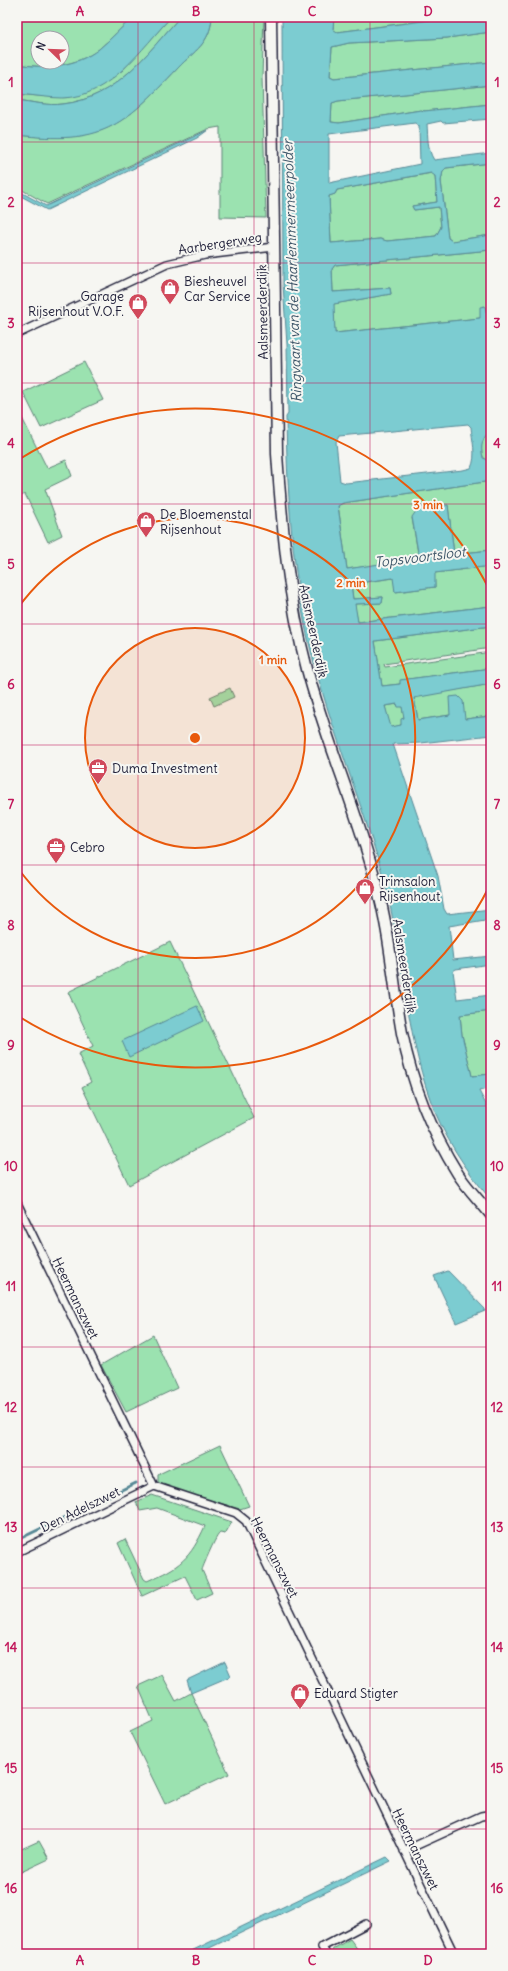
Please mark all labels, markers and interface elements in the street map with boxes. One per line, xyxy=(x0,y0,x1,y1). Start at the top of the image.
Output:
text: A xyxy=(76,3,85,20)
text: B xyxy=(192,3,201,20)
text: C xyxy=(308,3,317,20)
text: D xyxy=(423,3,433,20)
north arrow xyxy=(30,30,70,70)
text: N xyxy=(33,40,49,52)
text: 1 xyxy=(8,74,14,91)
text: 1 xyxy=(494,74,500,91)
water label: Ringvaart van de Haarlemmermeerpolder xyxy=(278,137,306,403)
text: 2 xyxy=(7,194,15,211)
text: 2 xyxy=(493,194,501,211)
street label: Aarbergerweg xyxy=(177,228,263,258)
street label: Aalsmeerderdijk xyxy=(253,264,272,360)
place label: Biesheuvel Car Service xyxy=(184,273,250,305)
shop icon: Biesheuvel Car Service xyxy=(159,277,181,305)
place label: Garage Rijsenhout V.O.F. xyxy=(28,288,124,320)
shop icon: Garage Rijsenhout V.O.F. xyxy=(127,292,149,320)
text: 3 xyxy=(7,315,15,332)
text: 3 xyxy=(493,315,501,332)
text: 4 xyxy=(7,435,15,452)
text: 4 xyxy=(493,435,501,452)
text: 3 min xyxy=(413,497,443,512)
place label: De Bloemenstal Rijsenhout xyxy=(160,506,252,538)
shop icon: De Bloemenstal Rijsenhout xyxy=(135,510,157,538)
water label: Topsvoortsloot xyxy=(374,542,469,572)
text: 5 xyxy=(7,556,15,573)
text: 5 xyxy=(493,556,501,573)
text: 2 min xyxy=(336,575,366,590)
street label: Aalsmeerderdijk xyxy=(295,583,332,680)
text: 1 min xyxy=(259,652,287,667)
text: 6 xyxy=(7,676,15,693)
text: 6 xyxy=(493,676,501,693)
centre of rings xyxy=(188,731,202,745)
office icon: Duma Investment xyxy=(87,757,109,785)
place label: Duma Investment xyxy=(112,760,218,777)
text: 7 xyxy=(8,796,15,813)
text: 7 xyxy=(494,796,501,813)
office icon: Cebro xyxy=(45,836,67,864)
place label: Cebro xyxy=(70,839,105,856)
place label: Trimsalon Rijsenhout xyxy=(379,873,441,905)
shop icon: Trimsalon Rijsenhout xyxy=(354,877,376,905)
text: 8 xyxy=(7,917,15,934)
text: 8 xyxy=(493,917,501,934)
street label: Aalsmeerderdijk xyxy=(389,918,420,1015)
text: 9 xyxy=(7,1037,15,1054)
text: 9 xyxy=(493,1037,501,1054)
text: 10 xyxy=(4,1158,18,1175)
text: 10 xyxy=(490,1158,504,1175)
street label: Heermanszwet xyxy=(48,1255,103,1342)
text: 11 xyxy=(6,1278,16,1295)
text: 11 xyxy=(492,1278,502,1295)
text: 12 xyxy=(5,1399,17,1416)
text: 12 xyxy=(491,1399,503,1416)
street label: Den Adelszwet xyxy=(38,1483,123,1536)
street label: Heermanszwet xyxy=(247,1514,303,1601)
text: 13 xyxy=(5,1519,17,1536)
text: 13 xyxy=(491,1519,503,1536)
text: 14 xyxy=(5,1639,18,1656)
text: 14 xyxy=(491,1639,504,1656)
shop icon: Eduard Stigter xyxy=(289,1682,311,1710)
place label: Eduard Stigter xyxy=(314,1685,399,1702)
text: 15 xyxy=(5,1760,18,1777)
text: 15 xyxy=(491,1760,504,1777)
street label: Heermanszwet xyxy=(388,1806,443,1893)
text: 16 xyxy=(5,1880,18,1897)
text: 16 xyxy=(491,1880,504,1897)
text: A xyxy=(76,1952,85,1969)
text: B xyxy=(192,1952,201,1969)
text: C xyxy=(308,1952,317,1969)
text: D xyxy=(423,1952,433,1969)

